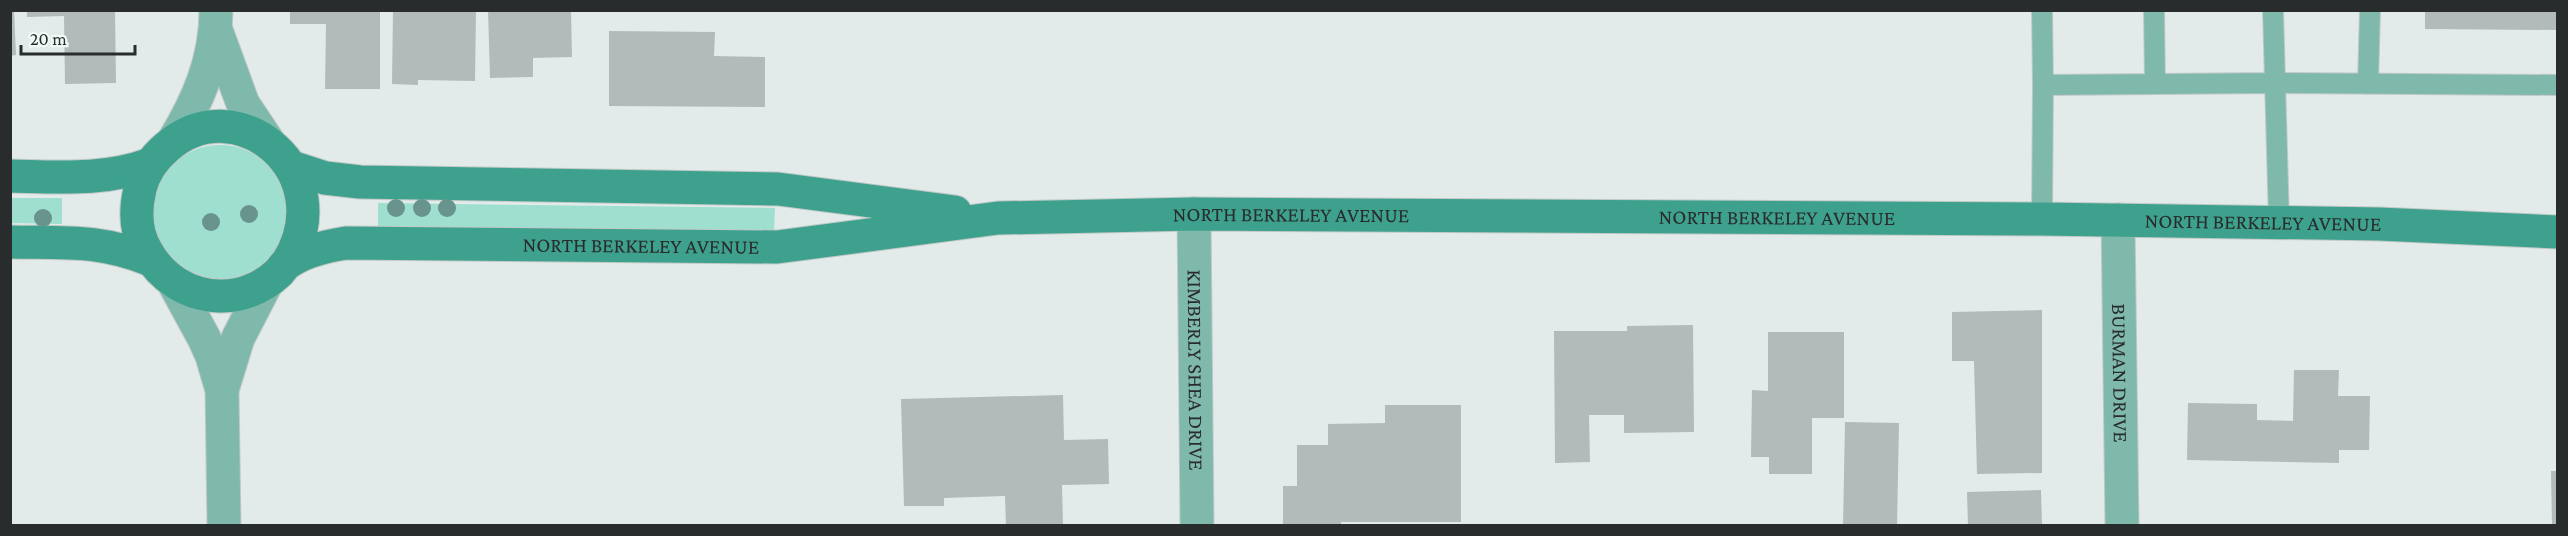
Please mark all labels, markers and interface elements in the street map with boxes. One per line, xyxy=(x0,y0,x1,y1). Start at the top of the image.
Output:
scale bar xyxy=(21,18,135,56)
text: 20 m xyxy=(30,29,67,49)
street label: NORTH BERKELEY AVENUE xyxy=(1172,202,1409,227)
street label: NORTH BERKELEY AVENUE xyxy=(1658,205,1895,230)
street label: NORTH BERKELEY AVENUE xyxy=(2144,209,2381,236)
street label: NORTH BERKELEY AVENUE xyxy=(522,233,759,259)
street label: KIMBERLY SHEA DRIVE xyxy=(1183,269,1208,471)
street label: BURMAN DRIVE xyxy=(2107,303,2133,443)

